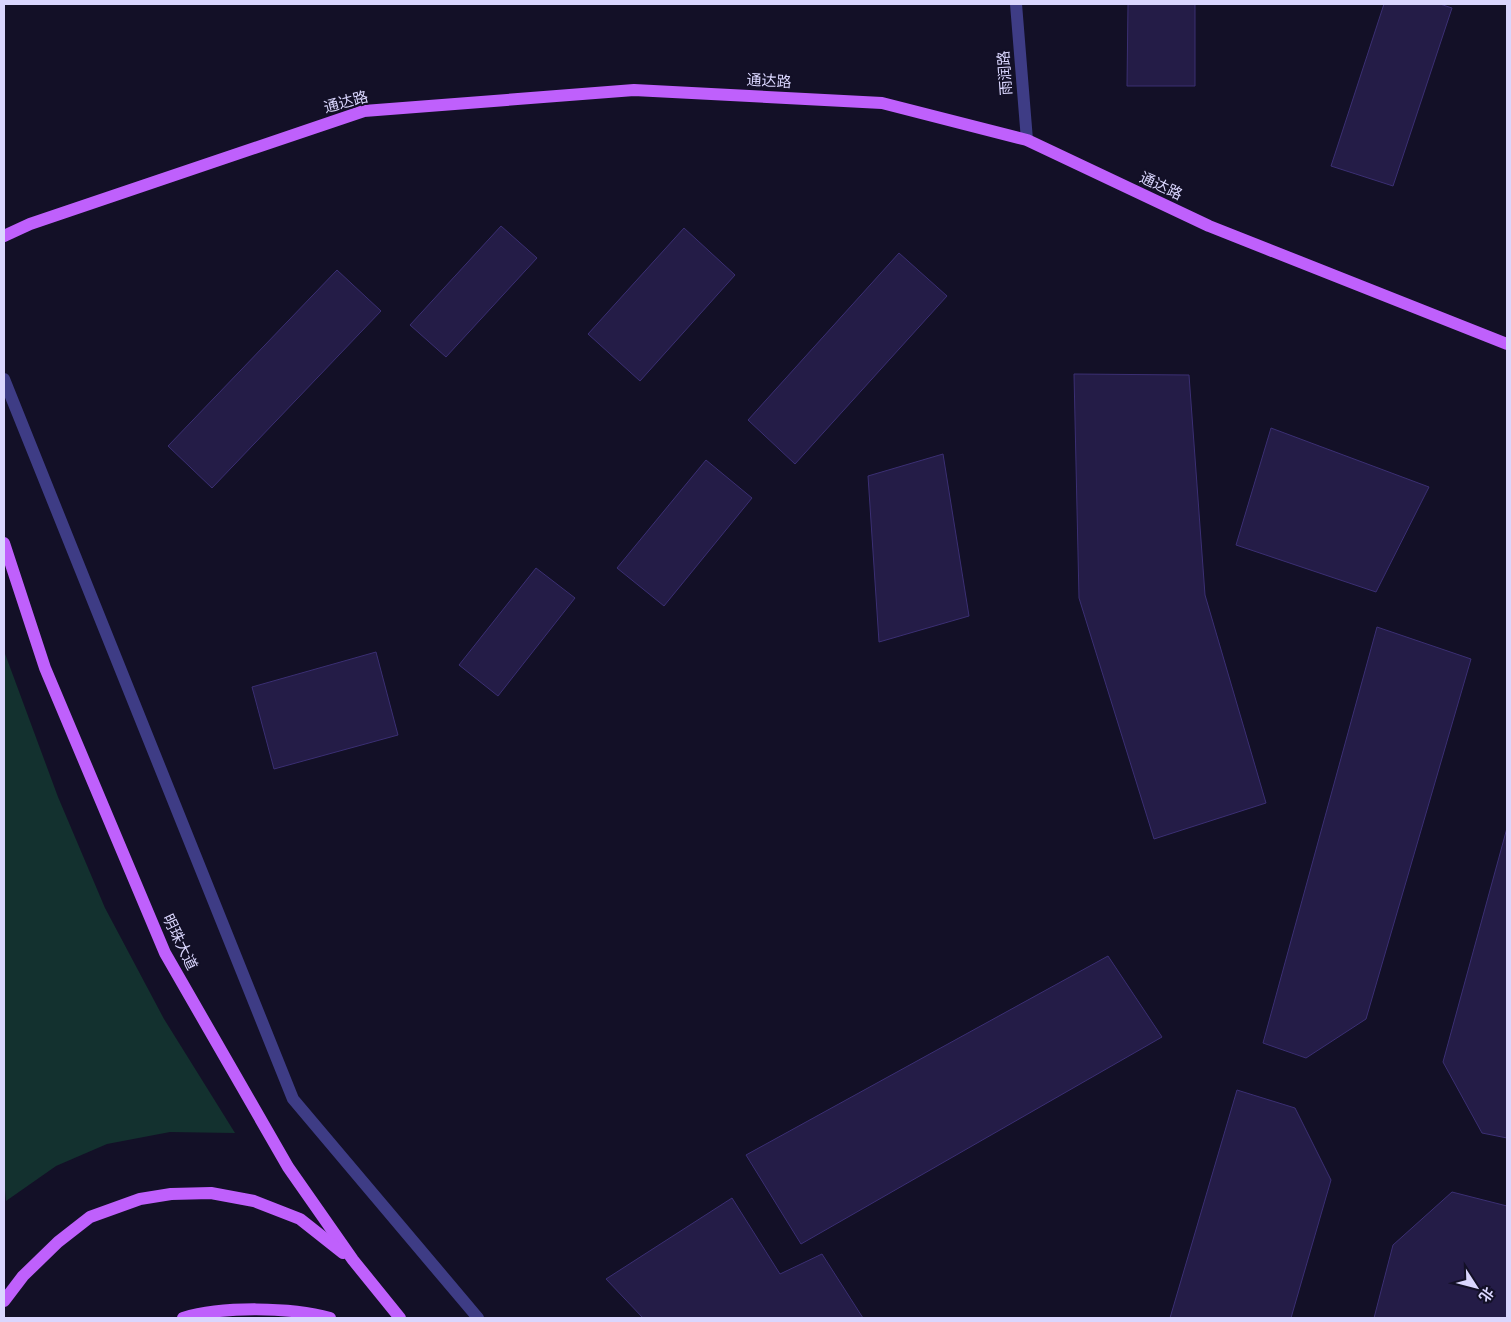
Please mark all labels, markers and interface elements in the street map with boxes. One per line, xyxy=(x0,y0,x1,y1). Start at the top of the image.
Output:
street label: 雨润路 xyxy=(994,50,1016,96)
street label: 通达路 xyxy=(746,71,792,91)
street label: 通达路 xyxy=(322,87,370,117)
street label: 通达路 xyxy=(1137,168,1185,204)
street label: 明珠大道 xyxy=(159,911,201,973)
north arrow xyxy=(1451,1262,1501,1312)
text: 北 xyxy=(1476,1284,1497,1305)

